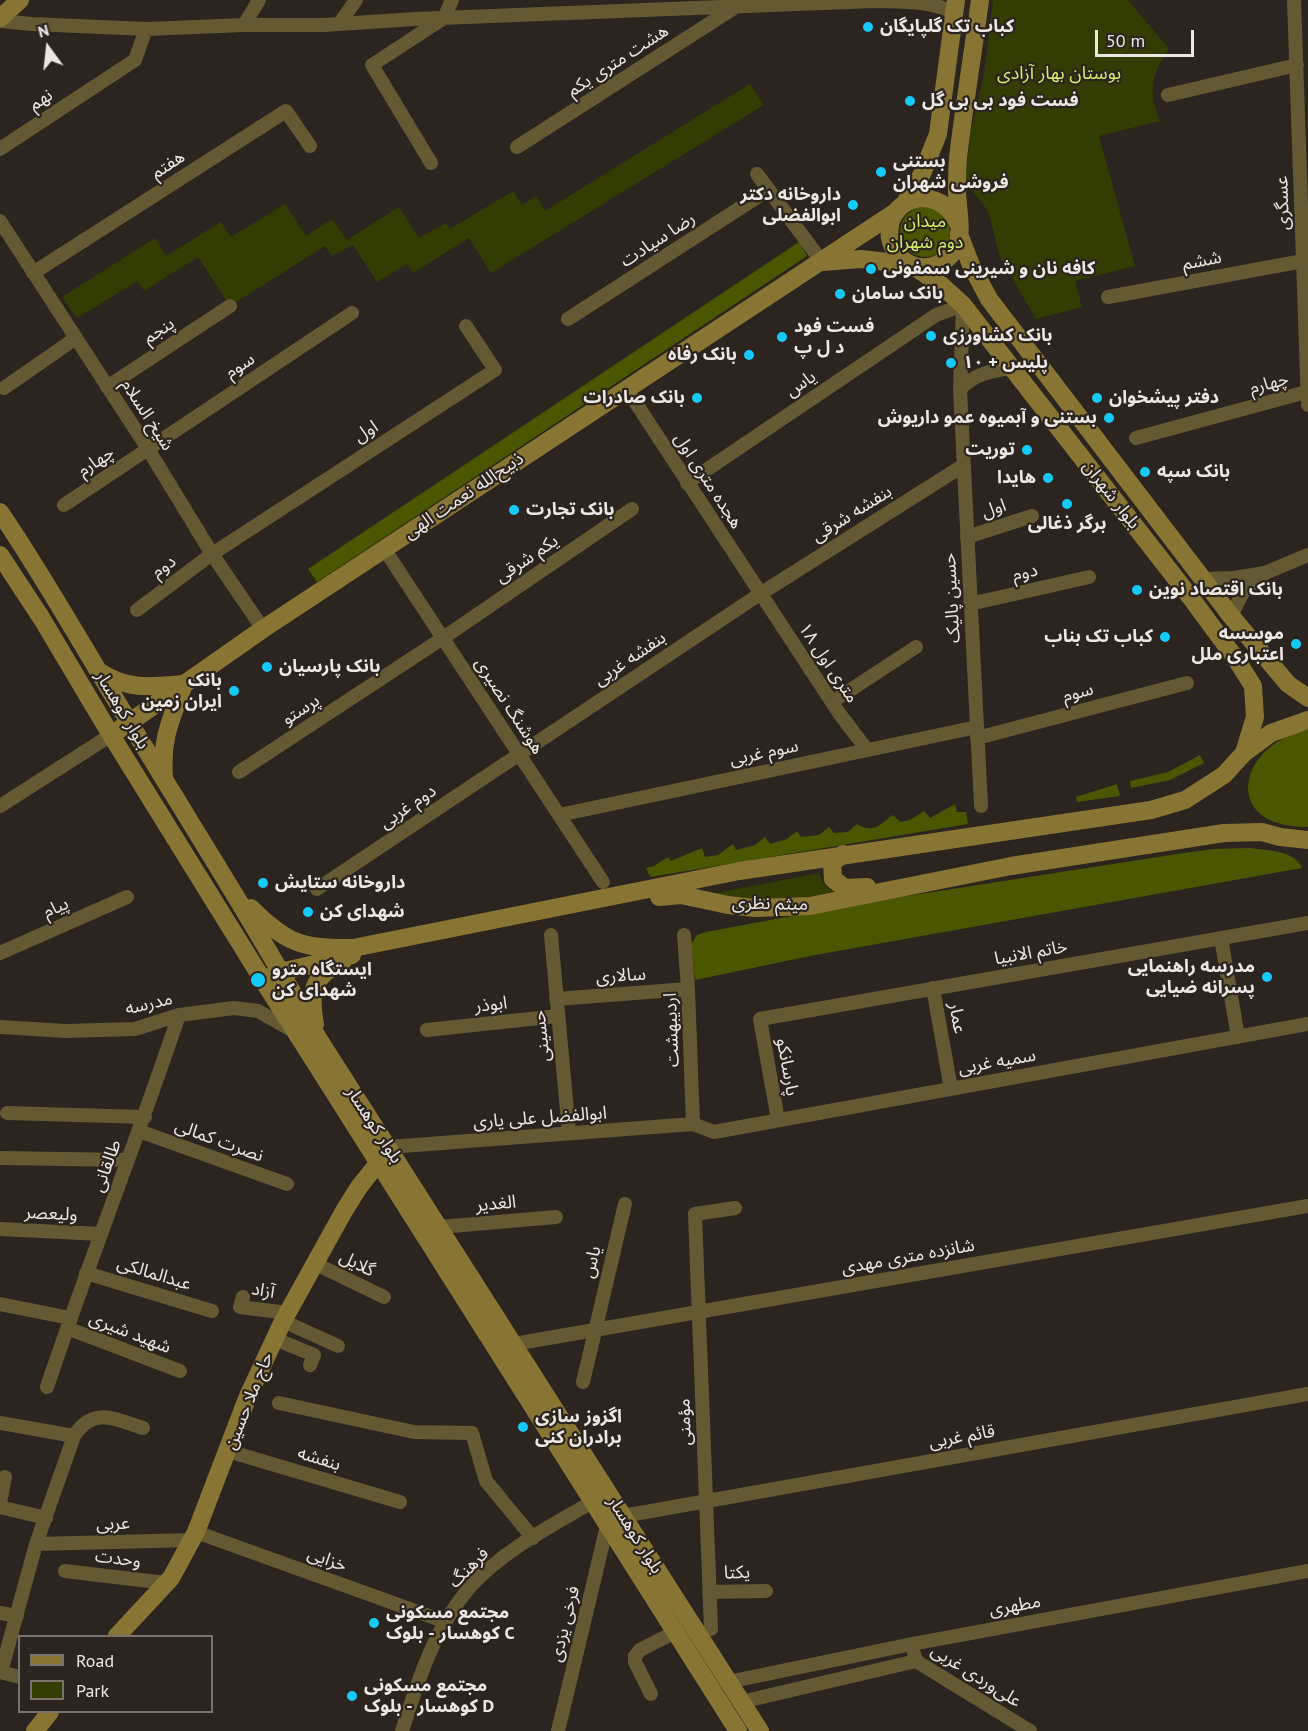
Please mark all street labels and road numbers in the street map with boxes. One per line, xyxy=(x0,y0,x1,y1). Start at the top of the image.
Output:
street label: هشت متری یکم xyxy=(563,20,673,102)
street label: نهم xyxy=(25,84,57,116)
street label: هفتم xyxy=(147,146,189,184)
street label: عسگری xyxy=(1271,175,1295,231)
street label: رضا سیادت xyxy=(617,208,699,272)
street label: ششم xyxy=(1181,247,1223,275)
street label: پنجم xyxy=(139,313,179,349)
street label: سوم xyxy=(221,348,259,384)
street label: یاس xyxy=(782,366,820,402)
street label: چهارم xyxy=(1247,368,1291,400)
street label: شیخ السلام xyxy=(116,375,178,455)
street label: اول xyxy=(350,416,382,448)
street label: هجده متری اول xyxy=(669,429,747,533)
street label: چهارم xyxy=(74,442,118,482)
street label: ذبیح‌الله نعمت الهی xyxy=(400,448,528,544)
street label: بلوار شهران xyxy=(1078,456,1144,534)
street label: بنفشه شرقی xyxy=(808,481,896,547)
street label: اول xyxy=(979,495,1009,523)
street label: یکم شرقی xyxy=(491,530,563,588)
street label: دوم xyxy=(147,551,181,583)
street label: حسین پالیک xyxy=(939,552,965,644)
street label: دوم xyxy=(1010,560,1040,586)
street label: ۱۸ متری اول xyxy=(793,619,863,707)
street label: بنفشه غربی xyxy=(590,627,670,691)
street label: هوشنگ نصیری xyxy=(470,654,548,758)
street label: بلوار کوهسار xyxy=(90,667,154,753)
street label: سوم xyxy=(1060,679,1096,707)
street label: پرستو xyxy=(278,690,324,730)
street label: سوم غربی xyxy=(728,735,800,771)
street label: دوم غربی xyxy=(375,780,441,834)
street label: پیام xyxy=(40,893,72,923)
street label: میثم نظری xyxy=(732,893,808,915)
street label: خاتم الانبیا xyxy=(993,936,1069,970)
street label: سالاری xyxy=(595,963,647,989)
street label: مدرسه xyxy=(123,988,175,1020)
street label: اردیبهشت xyxy=(660,992,684,1068)
street label: ابوذر xyxy=(474,993,508,1017)
street label: عمار xyxy=(944,1001,970,1035)
street label: حسینی xyxy=(529,1009,555,1063)
street label: پارسانکو xyxy=(771,1036,803,1098)
street label: سمیه غربی xyxy=(956,1045,1038,1079)
street label: بلوار کوهسار xyxy=(341,1082,407,1168)
street label: ابوالفضل علی یاری xyxy=(472,1103,608,1133)
street label: نصرت کمالی xyxy=(172,1115,266,1167)
street label: طالقانی xyxy=(88,1137,126,1195)
street label: الغدیر xyxy=(475,1191,517,1217)
street label: ولیعصر xyxy=(24,1202,78,1226)
street label: شانزده متری مهدی xyxy=(840,1235,976,1279)
street label: یاس xyxy=(578,1244,606,1280)
street label: گلایل xyxy=(336,1246,378,1282)
street label: عبدالمالکی xyxy=(114,1252,194,1296)
street label: آزاد xyxy=(250,1278,276,1304)
street label: شهید شیری xyxy=(86,1308,174,1358)
street label: حاج ملا حسین xyxy=(220,1349,278,1453)
street label: مؤمنی xyxy=(673,1398,697,1446)
street label: قائم غربی xyxy=(927,1421,997,1453)
street label: بنفشه xyxy=(295,1442,343,1476)
street label: بلوار کوهسار xyxy=(603,1492,667,1578)
street label: عربی xyxy=(96,1513,130,1535)
street label: خزایی xyxy=(304,1543,350,1577)
street label: فرهنگ xyxy=(444,1543,494,1593)
street label: وحدت xyxy=(94,1545,142,1573)
street label: یکتا xyxy=(723,1562,751,1584)
street label: فرخی یزدی xyxy=(545,1584,585,1664)
street label: مطهری xyxy=(987,1591,1043,1621)
street label: علی‌وردی غربی xyxy=(927,1640,1025,1712)

